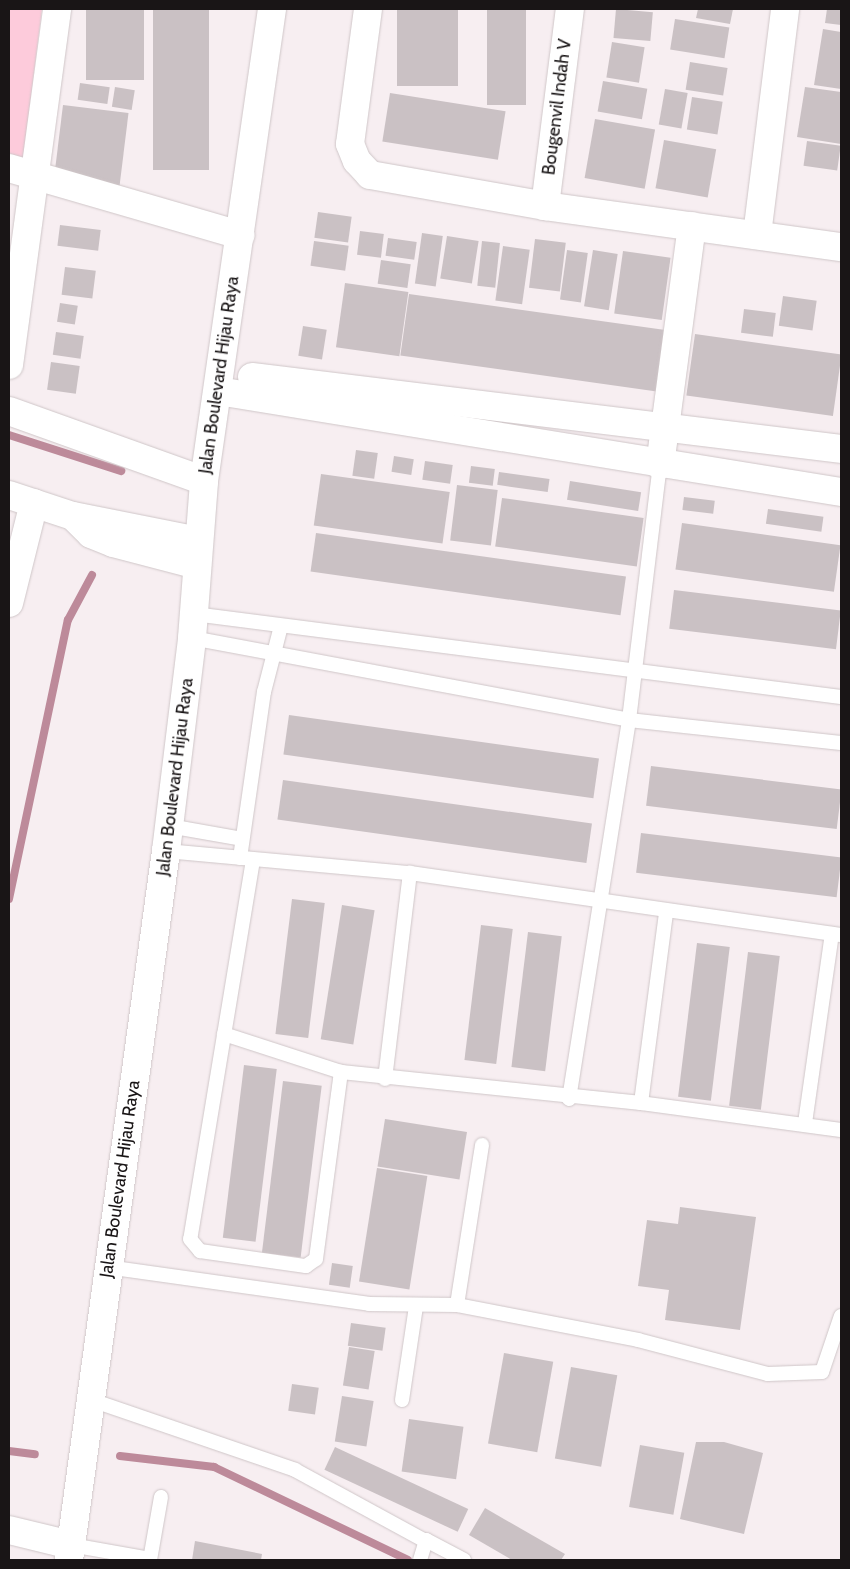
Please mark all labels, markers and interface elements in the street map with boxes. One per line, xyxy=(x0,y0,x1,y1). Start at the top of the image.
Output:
street label: Bougenvil Indah V xyxy=(538,38,576,176)
street label: Jalan Boulevard Hijau Raya xyxy=(194,275,244,475)
street label: Jalan Boulevard Hijau Raya xyxy=(152,677,198,877)
street label: Jalan Boulevard Hijau Raya xyxy=(95,1079,145,1279)

